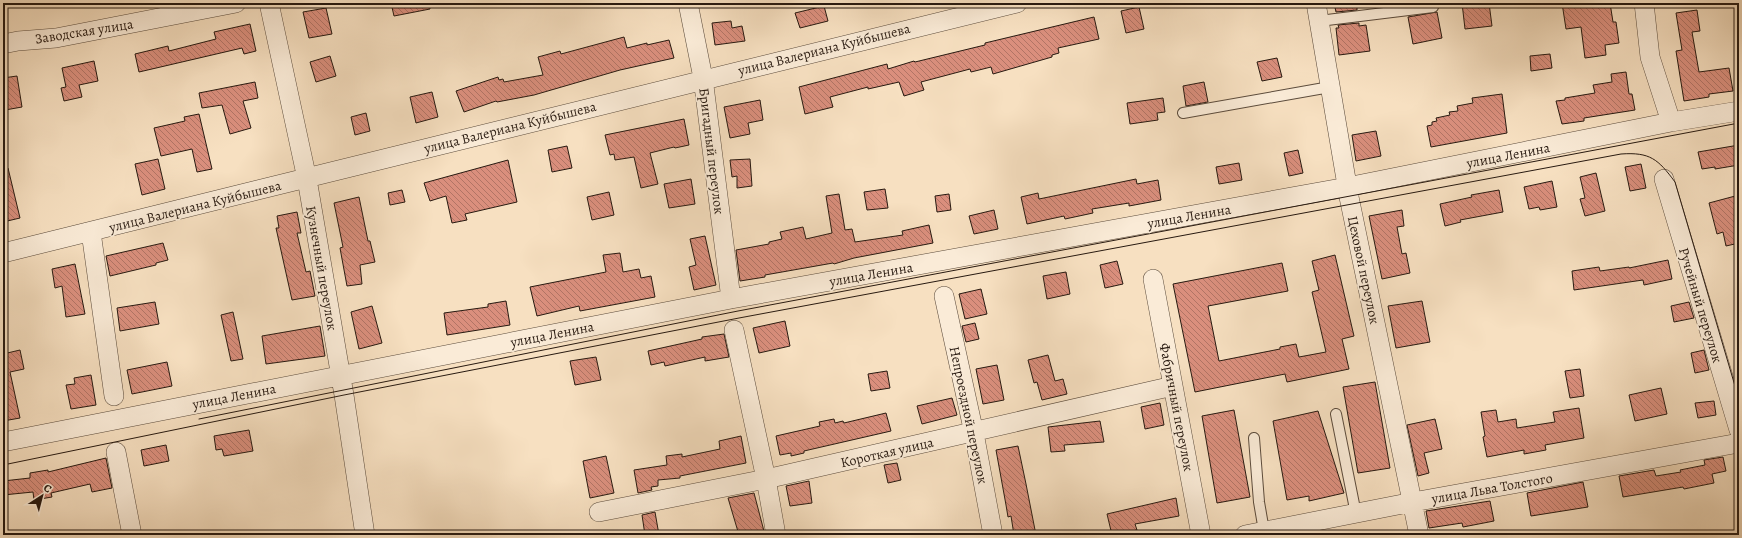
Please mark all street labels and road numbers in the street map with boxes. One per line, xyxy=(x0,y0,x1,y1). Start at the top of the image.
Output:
street label: Заводская улица xyxy=(34,14,135,49)
street label: улица Валериана Куйбышева xyxy=(735,19,913,80)
street label: Бригадный переулок xyxy=(694,87,729,215)
street label: улица Валериана Куйбышева xyxy=(421,97,599,158)
street label: улица Ленина xyxy=(1464,138,1552,173)
street label: улица Валериана Куйбышева xyxy=(106,176,284,237)
street label: улица Ленина xyxy=(1145,200,1233,233)
street label: Кузнечный переулок xyxy=(301,204,342,332)
street label: Цеховой переулок xyxy=(1343,214,1384,326)
street label: Ручейный переулок xyxy=(1674,245,1727,365)
street label: улица Ленина xyxy=(827,258,915,291)
street label: улица Ленина xyxy=(508,317,596,352)
street label: Фабричный переулок xyxy=(1155,341,1198,473)
street label: Непроездной переулок xyxy=(945,345,992,486)
street label: улица Ленина xyxy=(190,379,278,414)
street label: Короткая улица xyxy=(839,432,936,472)
street label: улица Льва Толстого xyxy=(1429,468,1554,509)

